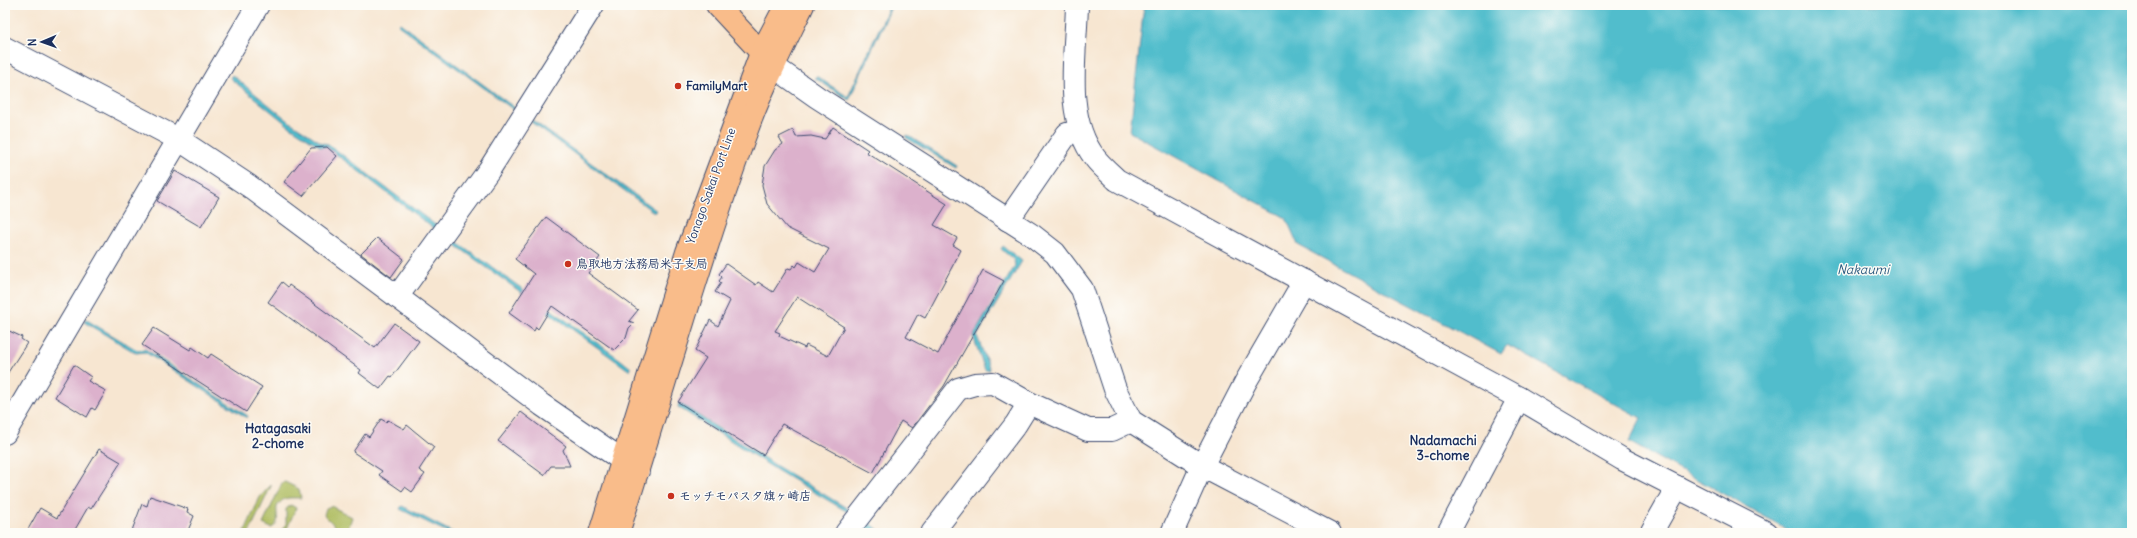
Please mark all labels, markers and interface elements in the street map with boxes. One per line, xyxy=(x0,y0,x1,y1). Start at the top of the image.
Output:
north arrow xyxy=(22,22,62,62)
text: N xyxy=(25,38,39,46)
place label: FamilyMart xyxy=(686,78,748,94)
marker: FamilyMart xyxy=(673,81,683,91)
street label: Yonago Sakai Port Line xyxy=(682,126,739,246)
place label: 鳥取地方法務局米子支局 xyxy=(576,256,708,271)
marker: 鳥取地方法務局米子支局 xyxy=(563,259,573,269)
water label: Nakaumi xyxy=(1837,261,1891,278)
district label: Hatagasaki 2-chome xyxy=(245,420,311,452)
district label: Nadamachi 3-chome xyxy=(1409,432,1477,464)
place label: モッチモパスタ旗ヶ崎店 xyxy=(679,488,811,503)
marker: モッチモパスタ旗ヶ崎店 xyxy=(666,491,676,501)

